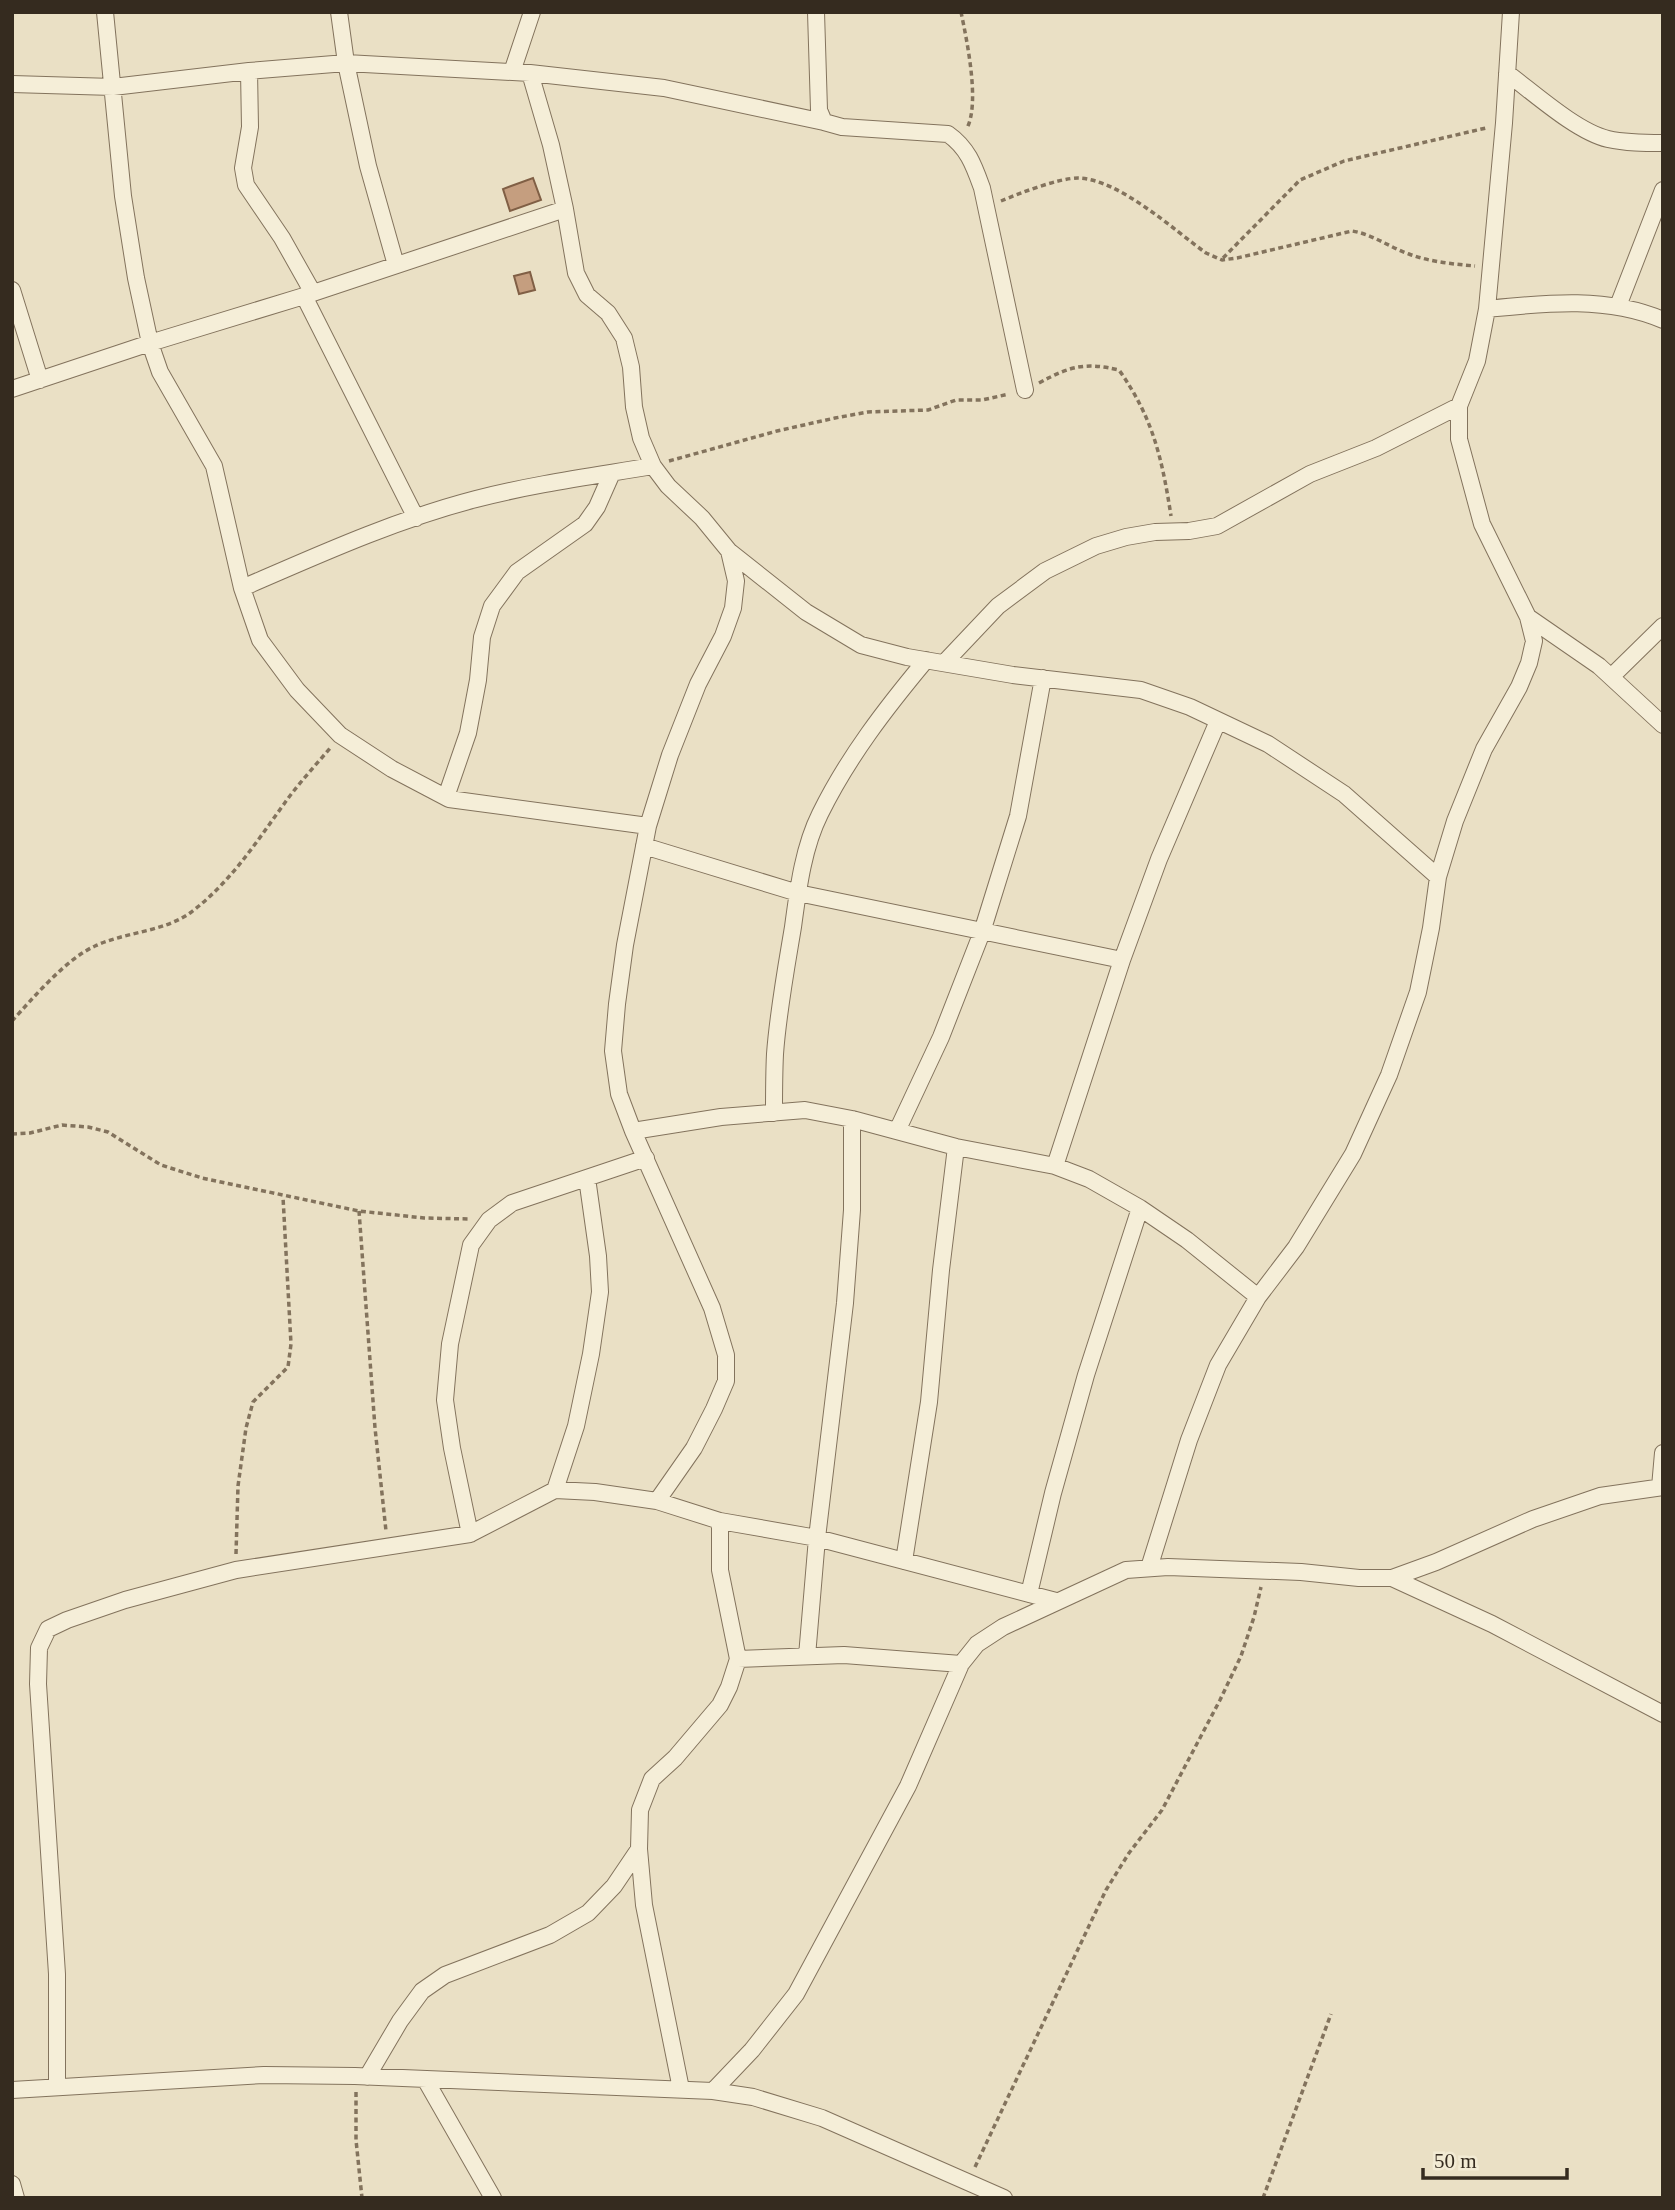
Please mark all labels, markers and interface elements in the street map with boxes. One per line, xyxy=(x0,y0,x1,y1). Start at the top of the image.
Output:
scale bar xyxy=(1423,2136,1566,2180)
text: 50 m xyxy=(1434,2149,1477,2173)

